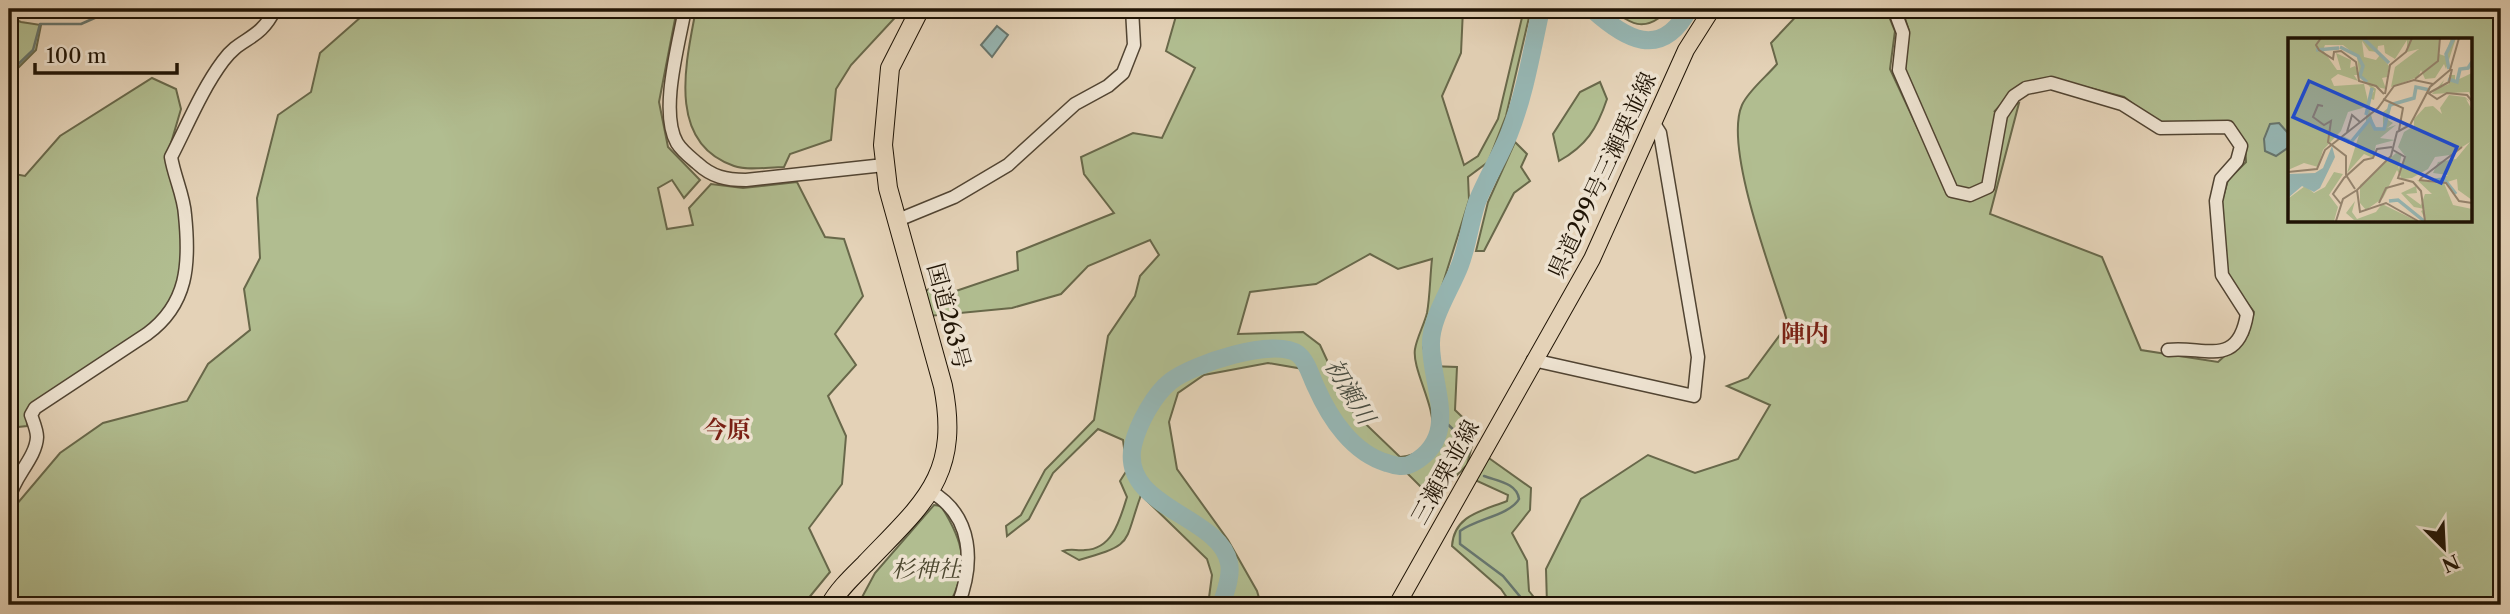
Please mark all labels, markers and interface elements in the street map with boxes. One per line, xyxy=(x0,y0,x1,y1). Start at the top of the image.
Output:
scale bar xyxy=(35,32,177,76)
inset map xyxy=(2288,38,2472,222)
text: 100 m xyxy=(46,43,107,68)
street label: 県道299号三瀬栗並線 xyxy=(1542,67,1662,283)
street label: 国道263号 xyxy=(921,260,977,372)
district label: 陣内 xyxy=(1781,319,1829,348)
water label: 初瀬川 xyxy=(1319,353,1383,432)
district label: 今原 xyxy=(703,415,751,444)
street label: 三瀬栗並線 xyxy=(1405,415,1485,529)
north arrow xyxy=(2408,512,2478,582)
text: N xyxy=(2438,549,2463,577)
park label: 杉神社 xyxy=(892,555,963,583)

